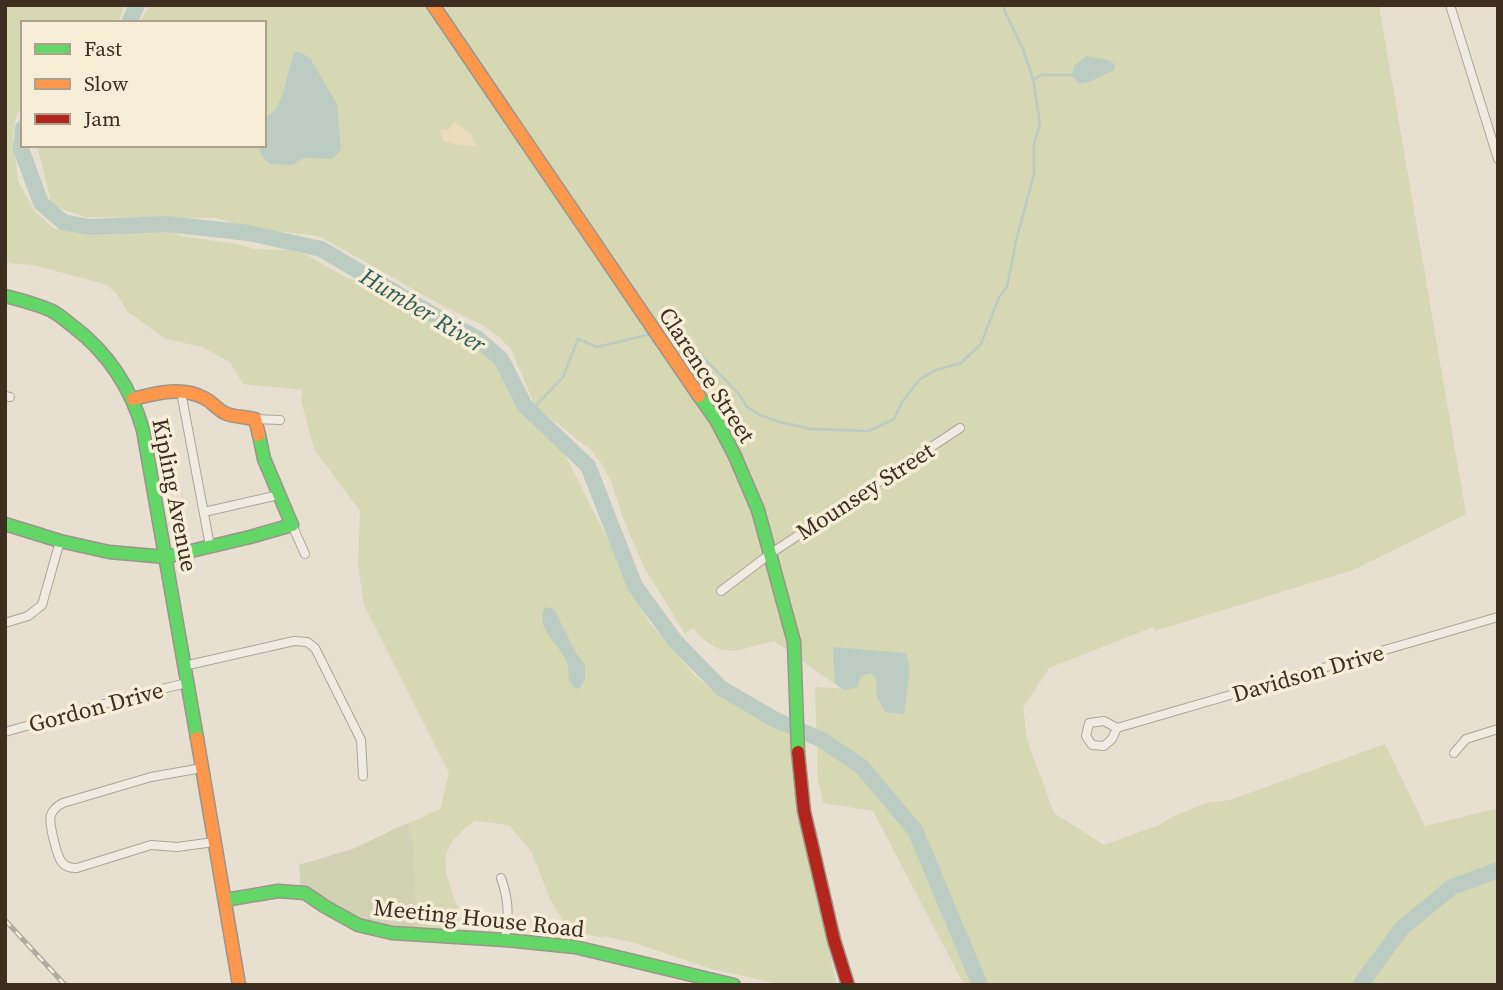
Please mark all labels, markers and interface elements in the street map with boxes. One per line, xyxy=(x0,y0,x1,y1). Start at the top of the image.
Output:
legend xyxy=(21,21,266,147)
text: Fast xyxy=(84,34,122,63)
text: Slow xyxy=(84,69,128,98)
text: Jam xyxy=(83,104,121,133)
water label: Humber River xyxy=(353,259,493,361)
street label: Clarence Street xyxy=(651,301,763,449)
street label: Kipling Avenue xyxy=(144,416,206,574)
street label: Mounsey Street xyxy=(790,434,940,547)
street label: Davidson Drive xyxy=(1228,636,1388,710)
street label: Gordon Drive xyxy=(25,674,167,740)
street label: Meeting House Road xyxy=(372,891,586,945)

